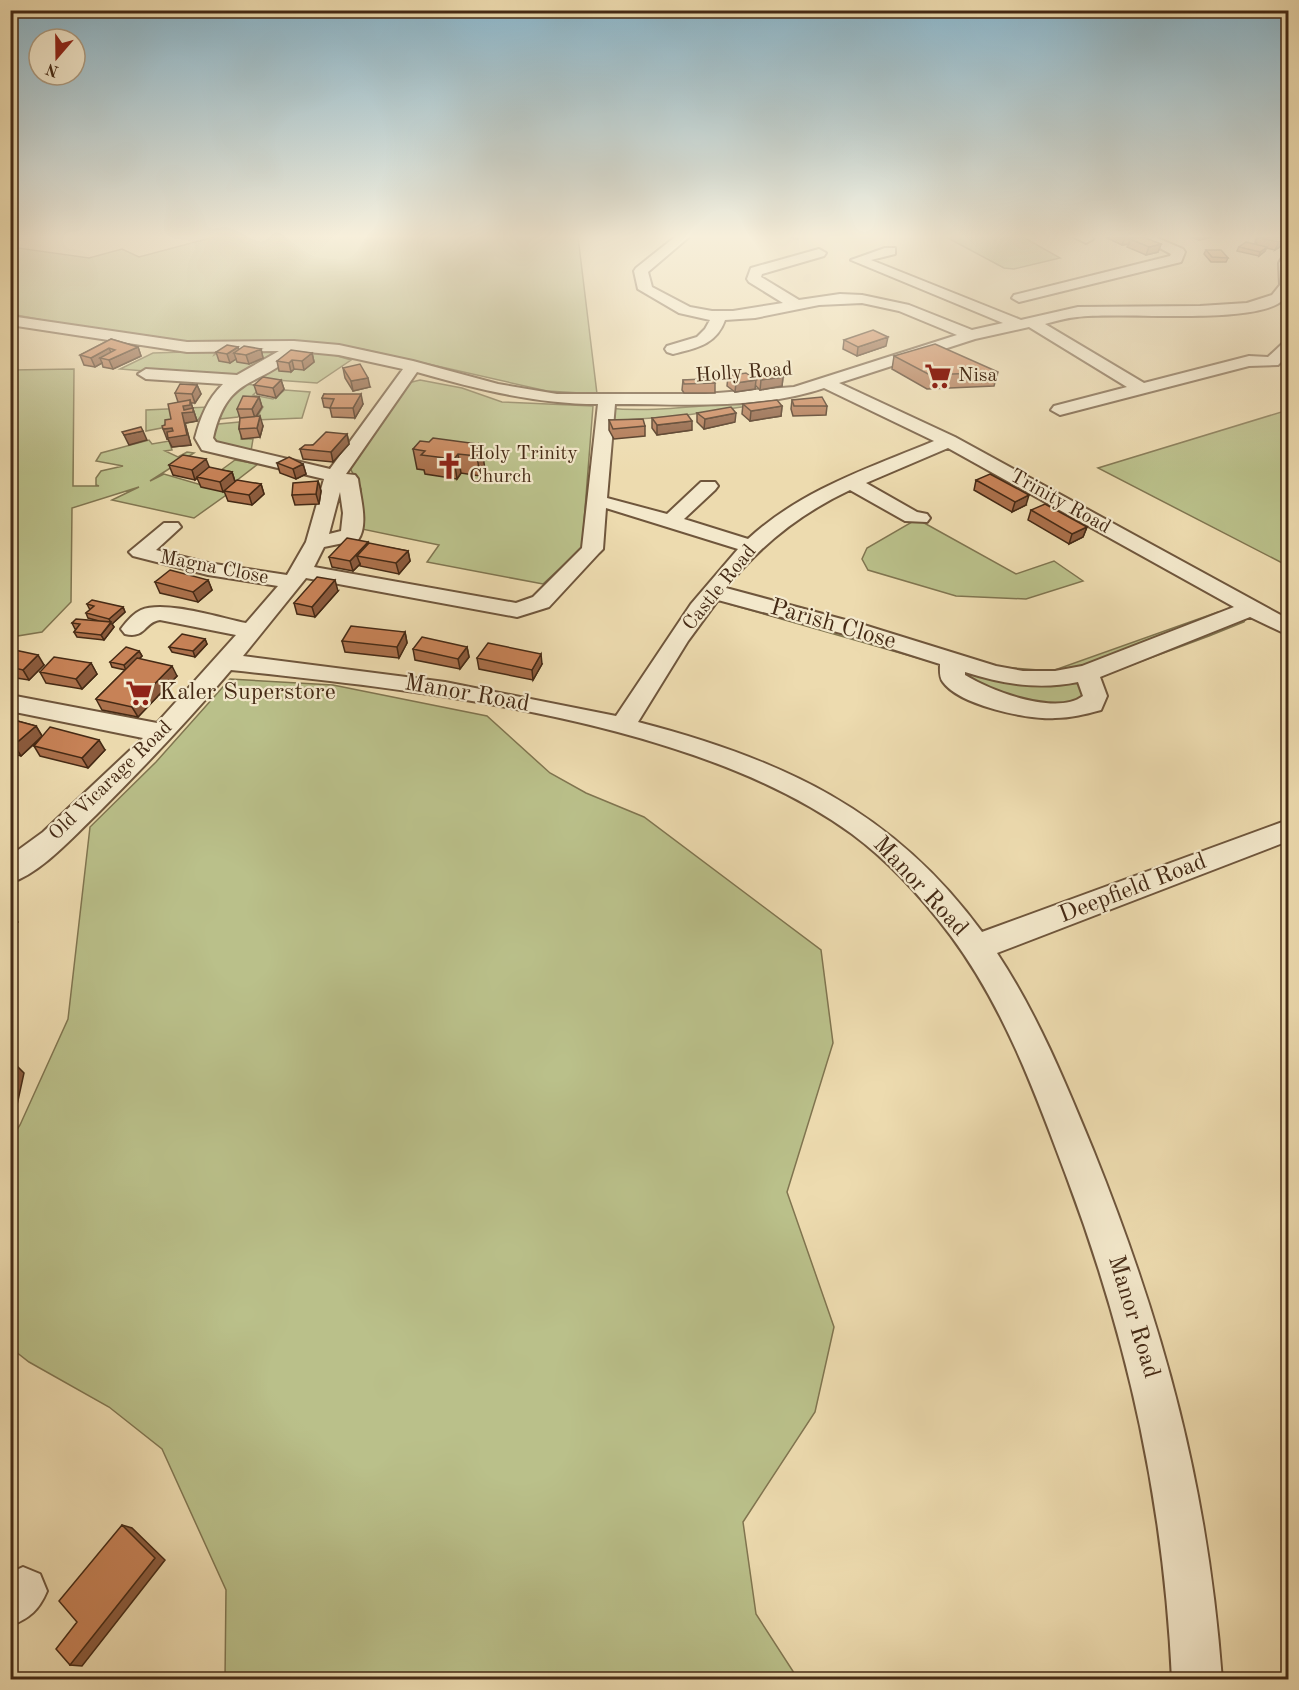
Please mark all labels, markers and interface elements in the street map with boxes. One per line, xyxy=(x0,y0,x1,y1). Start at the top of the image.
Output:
north arrow xyxy=(27,27,87,87)
text: N xyxy=(43,59,61,79)
street label: Holly Road xyxy=(695,360,793,386)
supermarket icon: Nisa xyxy=(923,361,953,391)
place label: Nisa xyxy=(958,366,997,386)
place label: Holy Trinity Church xyxy=(469,444,578,487)
church icon: Holy Trinity Church xyxy=(434,451,464,481)
street label: Trinity Road xyxy=(1006,466,1114,538)
street label: Castle Road xyxy=(680,541,760,635)
street label: Magna Close xyxy=(158,548,270,588)
street label: Parish Close xyxy=(767,596,899,654)
street label: Manor Road xyxy=(402,671,532,717)
supermarket icon: Kaler Superstore xyxy=(124,678,154,708)
place label: Kaler Superstore xyxy=(159,681,336,705)
street label: Old Vicarage Road xyxy=(46,717,176,845)
street label: Manor Road xyxy=(868,832,972,942)
street label: Deepfield Road xyxy=(1056,850,1210,928)
street label: Manor Road xyxy=(1103,1253,1163,1381)

